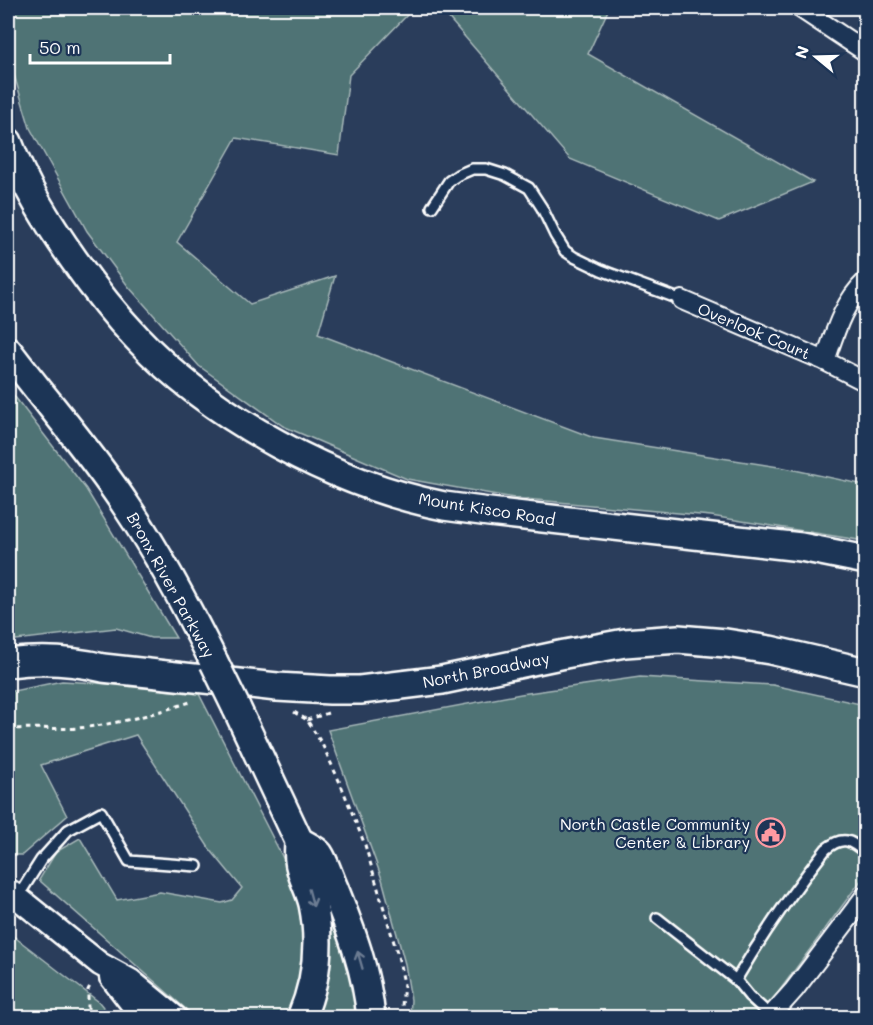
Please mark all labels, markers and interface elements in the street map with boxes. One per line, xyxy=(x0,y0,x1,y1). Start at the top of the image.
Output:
scale bar xyxy=(30,27,170,65)
north arrow xyxy=(786,27,846,87)
text: 50 m xyxy=(39,35,81,59)
text: N xyxy=(789,43,813,61)
street label: Overlook Court xyxy=(695,297,814,364)
street label: Mount Kisco Road xyxy=(417,487,557,530)
street label: Bronx River Parkway xyxy=(123,508,220,661)
street label: North Broadway xyxy=(421,647,551,692)
place label: North Castle Community Center & Library xyxy=(560,813,750,852)
public building icon: North Castle Community Center & Library xyxy=(755,817,787,849)
one-way arrow xyxy=(305,888,317,907)
one-way arrow xyxy=(354,951,365,970)

